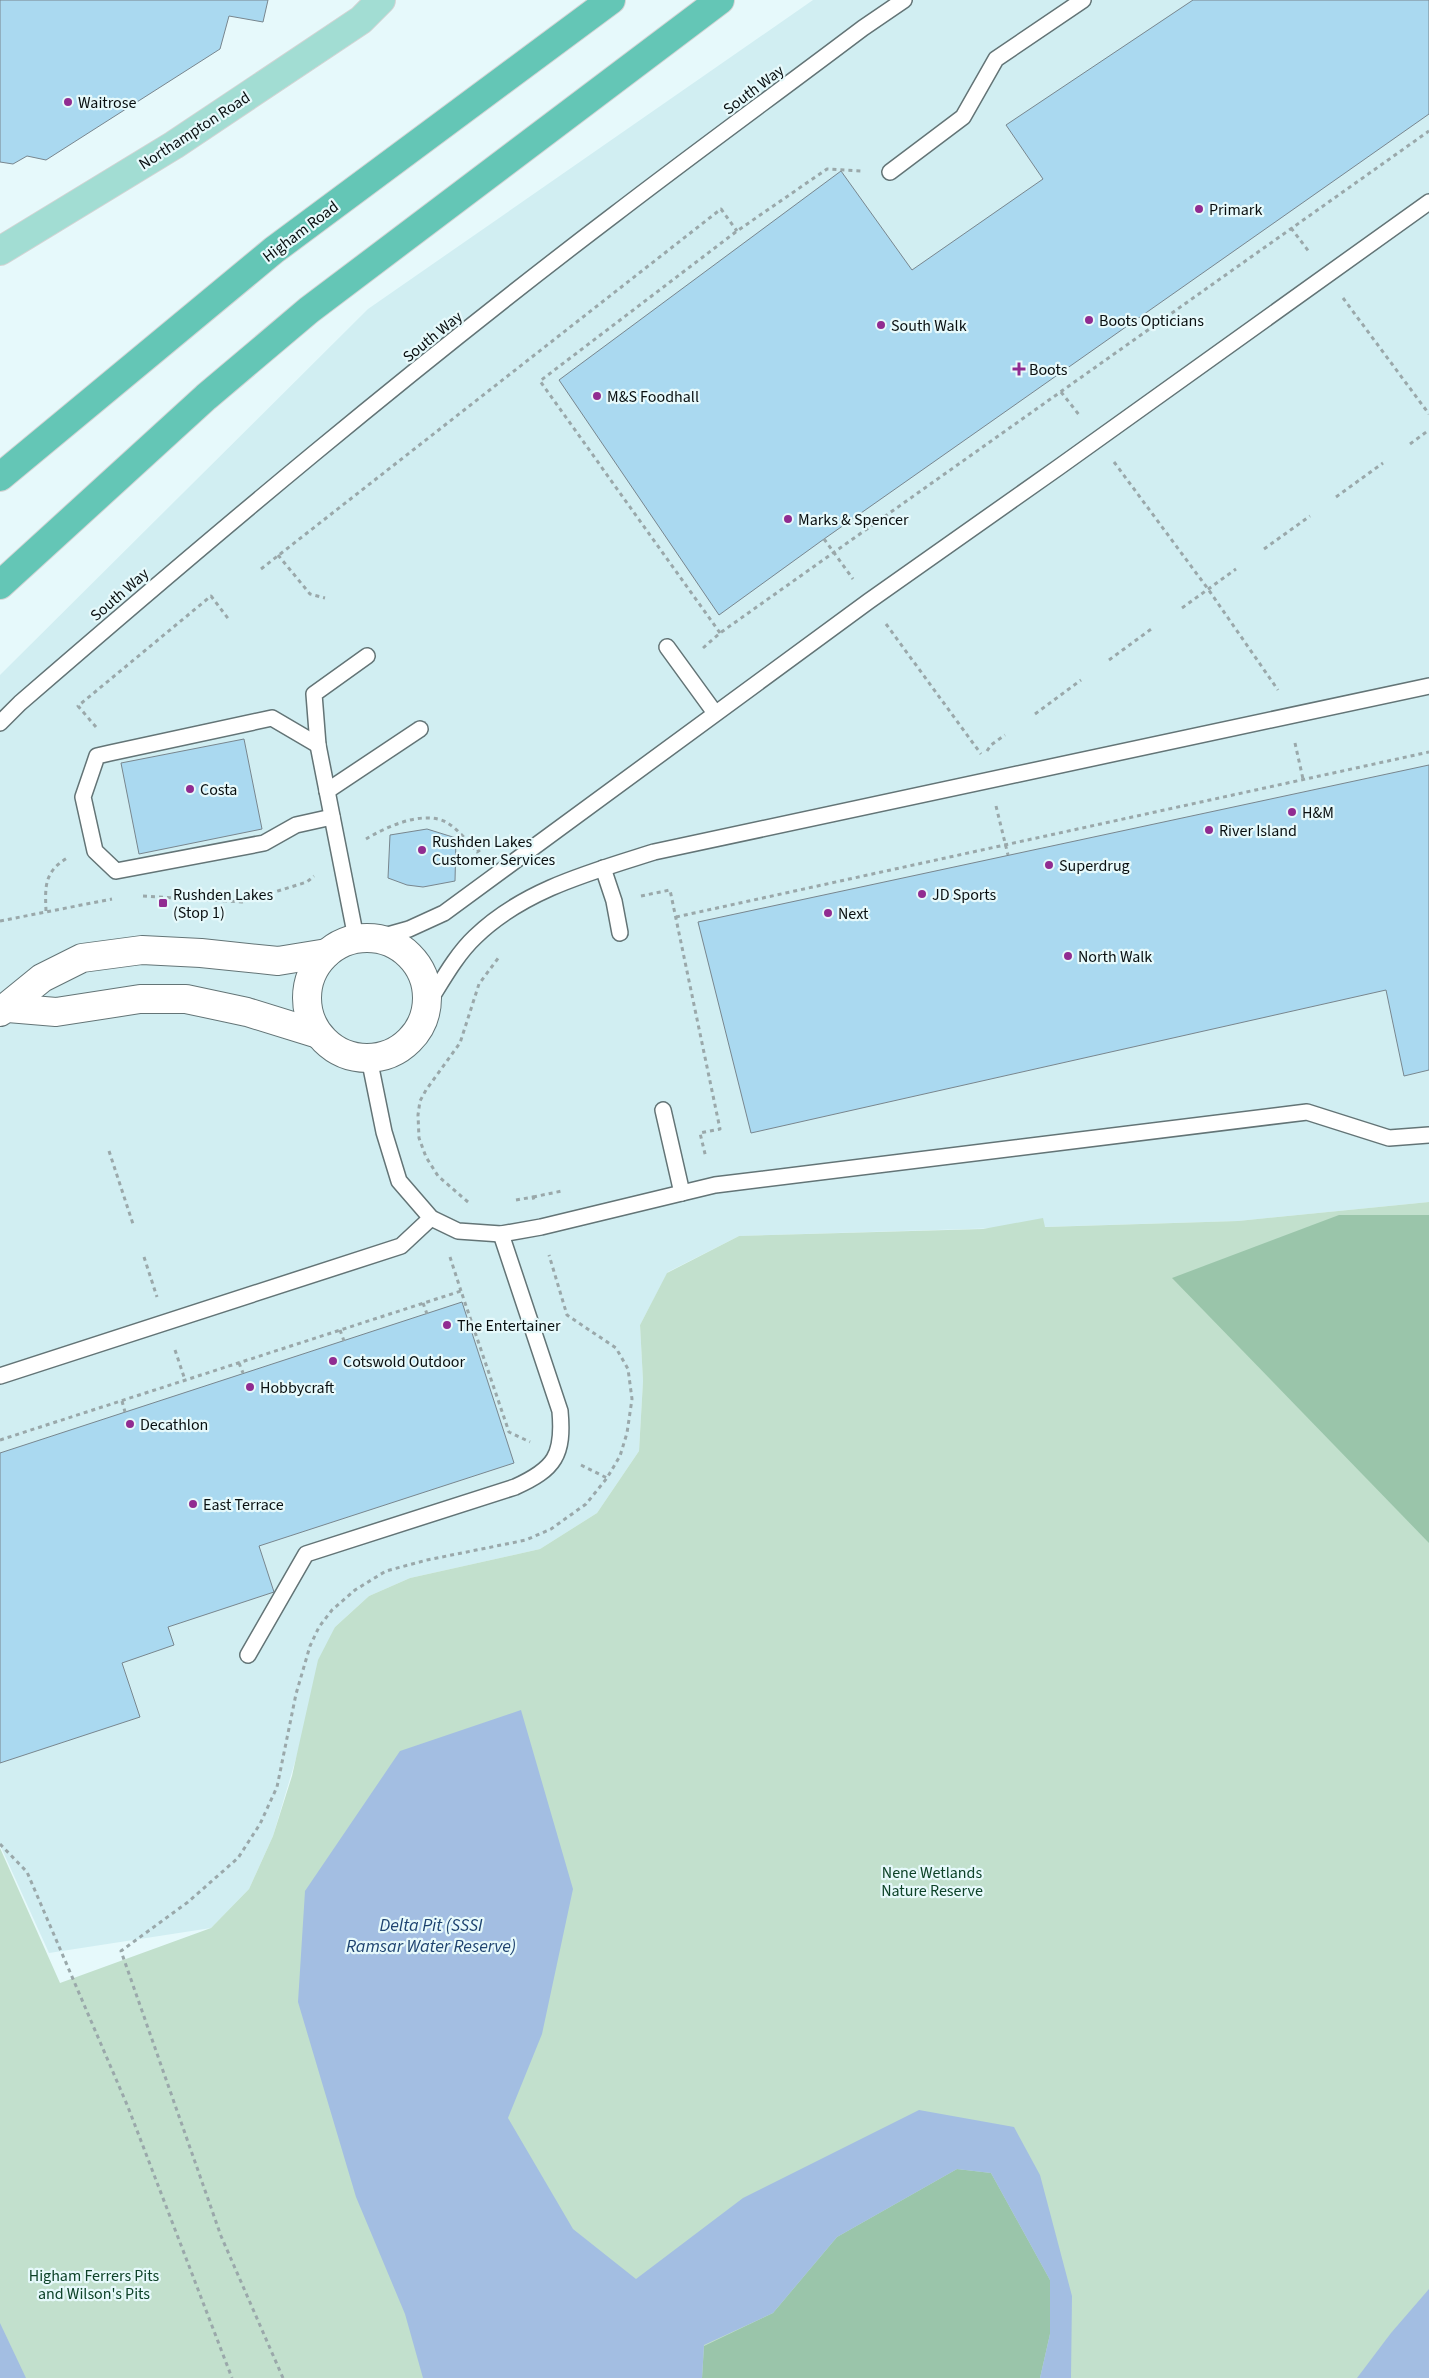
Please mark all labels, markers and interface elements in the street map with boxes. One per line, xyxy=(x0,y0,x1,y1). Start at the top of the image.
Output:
street label: South Way xyxy=(719,59,789,120)
street label: Northampton Road xyxy=(135,87,255,175)
place label: Waitrose xyxy=(78,92,136,114)
marker: Waitrose xyxy=(62,96,74,108)
street label: Higham Road xyxy=(258,196,343,268)
place label: Primark xyxy=(1209,199,1262,221)
marker: Primark xyxy=(1193,203,1205,215)
street label: South Way xyxy=(398,306,468,368)
place label: Boots Opticians xyxy=(1099,310,1204,332)
marker: Boots Opticians xyxy=(1083,314,1095,326)
place label: South Walk xyxy=(891,315,967,337)
marker: South Walk xyxy=(875,319,887,331)
place label: Boots xyxy=(1029,359,1068,381)
marker: Boots xyxy=(1013,363,1025,375)
place label: M&S Foodhall xyxy=(607,386,699,408)
marker: M&S Foodhall xyxy=(591,390,603,402)
place label: Marks & Spencer xyxy=(798,509,909,531)
marker: Marks & Spencer xyxy=(782,513,794,525)
street label: South Way xyxy=(86,563,154,626)
place label: Costa xyxy=(200,779,237,801)
marker: Costa xyxy=(184,783,196,795)
place label: H&M xyxy=(1302,802,1334,824)
marker: H&M xyxy=(1286,806,1298,818)
place label: River Island xyxy=(1219,820,1297,842)
marker: River Island xyxy=(1203,824,1215,836)
place label: Rushden Lakes Customer Services xyxy=(432,831,556,871)
marker: Rushden Lakes Customer Services xyxy=(416,844,428,856)
place label: Superdrug xyxy=(1059,855,1130,877)
marker: Superdrug xyxy=(1043,859,1055,871)
place label: Rushden Lakes (Stop 1) xyxy=(173,884,273,924)
place label: JD Sports xyxy=(932,884,997,906)
marker: JD Sports xyxy=(916,888,928,900)
marker: Rushden Lakes (Stop 1) xyxy=(157,897,169,909)
place label: Next xyxy=(838,903,869,925)
marker: Next xyxy=(822,907,834,919)
place label: North Walk xyxy=(1078,946,1152,968)
marker: North Walk xyxy=(1062,950,1074,962)
place label: The Entertainer xyxy=(457,1315,561,1337)
marker: The Entertainer xyxy=(441,1319,453,1331)
place label: Cotswold Outdoor xyxy=(343,1351,466,1373)
marker: Cotswold Outdoor xyxy=(327,1355,339,1367)
place label: Hobbycraft xyxy=(260,1377,335,1399)
marker: Hobbycraft xyxy=(244,1381,256,1393)
place label: Decathlon xyxy=(140,1414,208,1436)
marker: Decathlon xyxy=(124,1418,136,1430)
place label: East Terrace xyxy=(203,1494,284,1516)
marker: East Terrace xyxy=(187,1498,199,1510)
park label: Nene Wetlands Nature Reserve xyxy=(881,1862,983,1902)
water label: Delta Pit (SSSI Ramsar Water Reserve) xyxy=(346,1913,516,1959)
park label: Higham Ferrers Pits and Wilson's Pits xyxy=(29,2265,160,2305)

